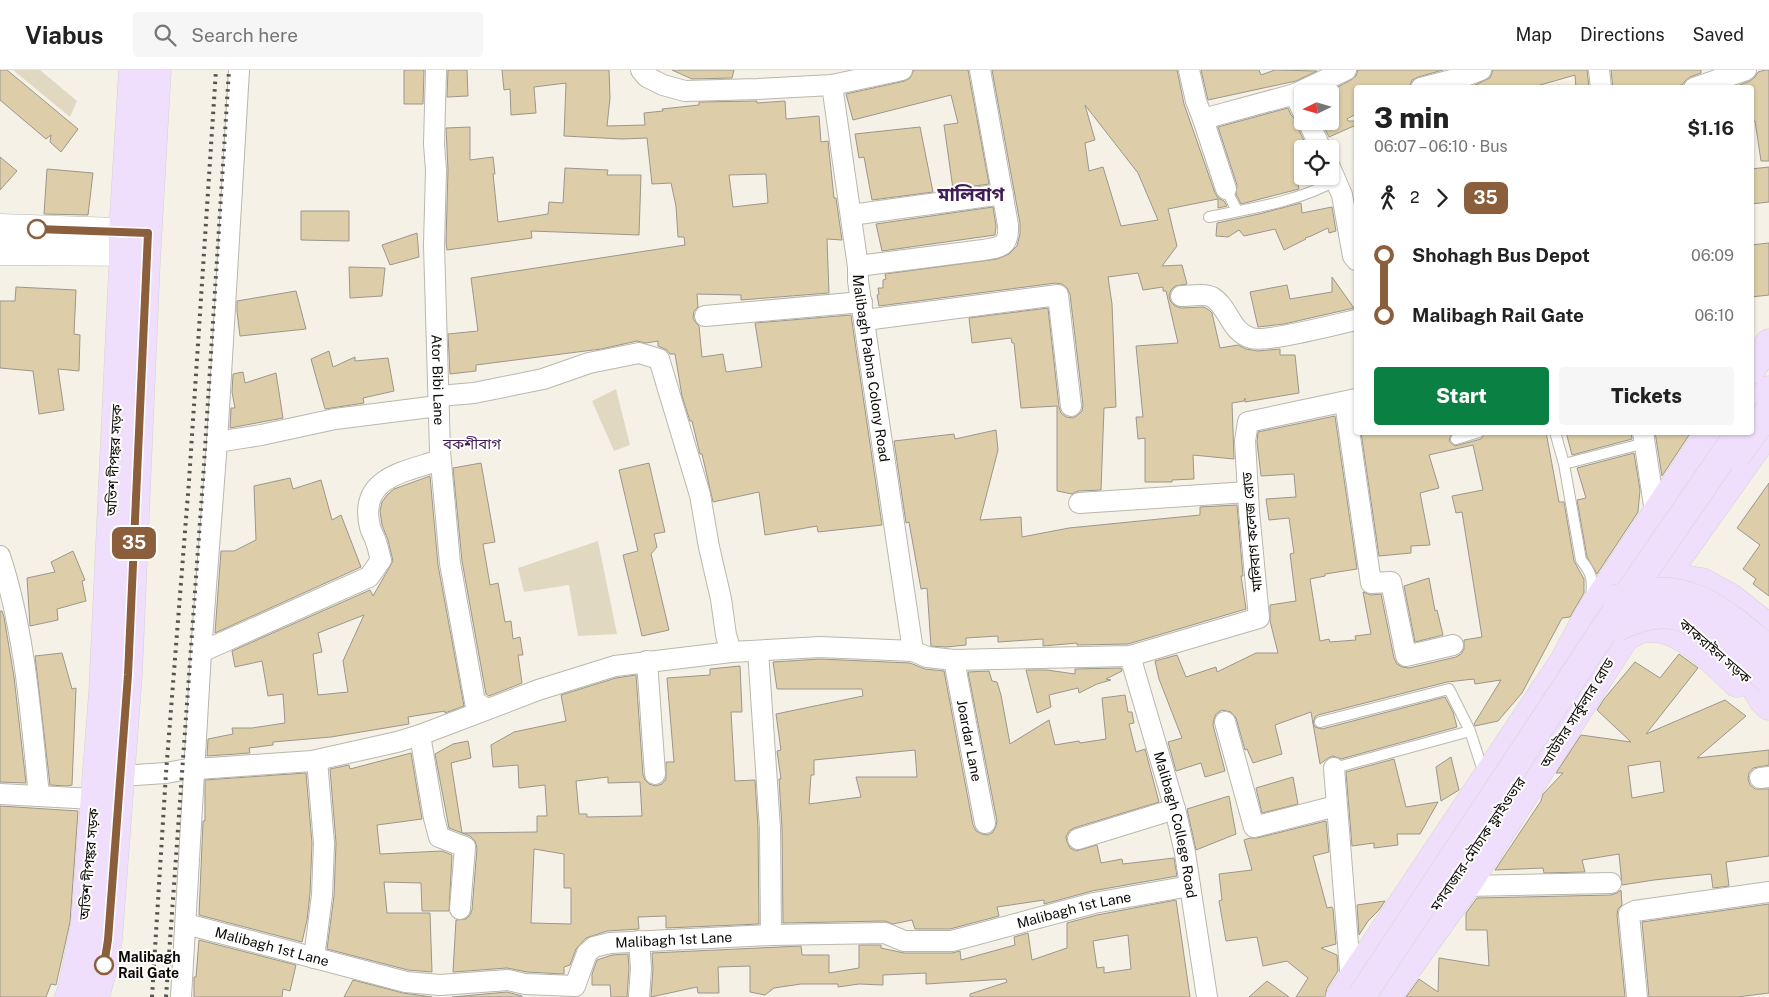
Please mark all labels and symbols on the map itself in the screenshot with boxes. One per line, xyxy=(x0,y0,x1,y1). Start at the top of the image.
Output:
north arrow xyxy=(1294,85,1339,130)
district label: মালিবাগ xyxy=(937,183,1005,205)
unlabelled marker xyxy=(27,219,47,239)
street label: Malibagh Pabna Colony Road xyxy=(850,274,893,463)
street label: Ator Bibi Lane xyxy=(429,334,447,426)
street label: অতিশ দীপঙ্কর সড়ক xyxy=(103,403,125,517)
district label: বকশীবাগ xyxy=(442,435,501,452)
street label: মালিবাগ কলেজ রোড xyxy=(1239,471,1265,593)
line badge: 35 xyxy=(112,527,156,559)
street label: কাকরাইল সড়ক xyxy=(1675,615,1755,687)
street label: আউটার সার্কুলার রোড xyxy=(1535,654,1619,772)
street label: Joardar Lane xyxy=(954,698,985,783)
street label: Malibagh College Road xyxy=(1150,749,1200,899)
street label: মগবাজার-মৌচাক ফ্লাইওভার xyxy=(1427,774,1529,915)
street label: অতিশ দীপঙ্কর সড়ক xyxy=(76,807,102,921)
street label: Malibagh 1st Lane xyxy=(1015,889,1132,931)
street label: Malibagh 1st Lane xyxy=(213,924,331,969)
street label: Malibagh 1st Lane xyxy=(615,929,733,951)
place label: Malibagh Rail Gate xyxy=(118,949,181,981)
marker: Malibagh Rail Gate xyxy=(94,955,114,975)

